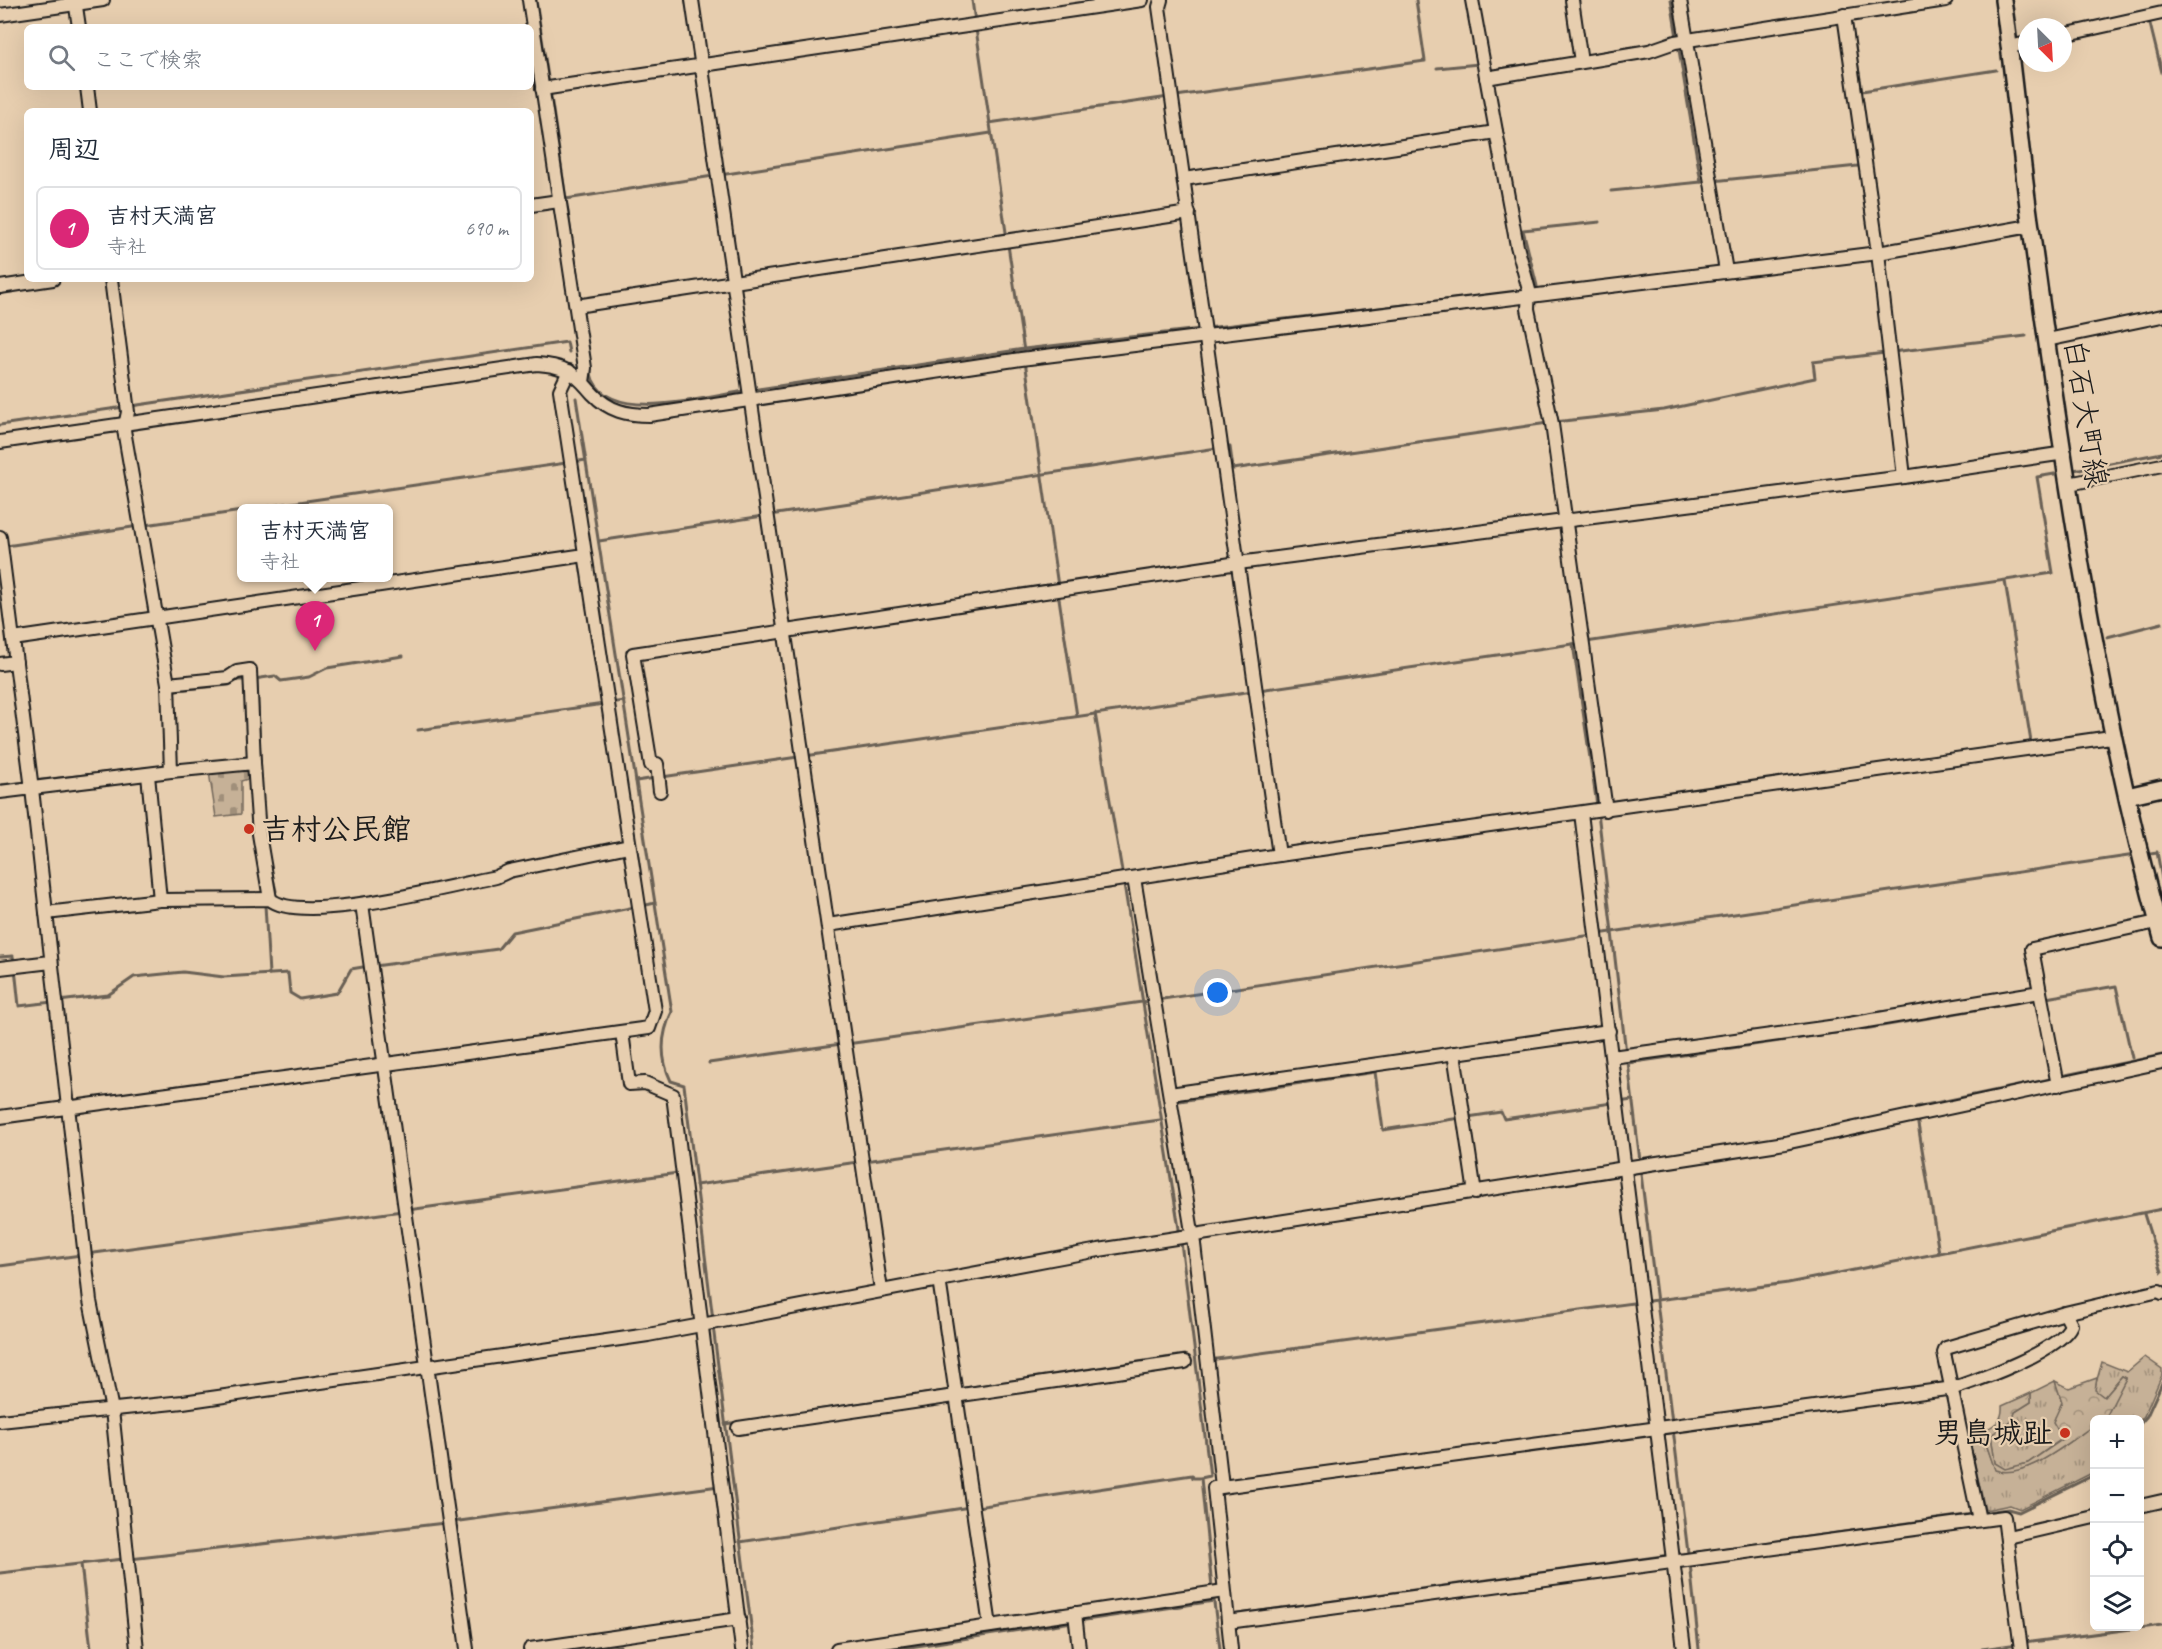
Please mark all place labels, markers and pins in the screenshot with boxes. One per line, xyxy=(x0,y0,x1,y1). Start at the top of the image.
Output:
pin: 1 xyxy=(296,602,334,651)
place label: 吉村公民館 xyxy=(261,810,411,848)
marker: 吉村公民館 xyxy=(242,822,256,836)
place label: 男島城趾 xyxy=(1933,1414,2053,1452)
marker: 男島城趾 xyxy=(2058,1426,2072,1440)

